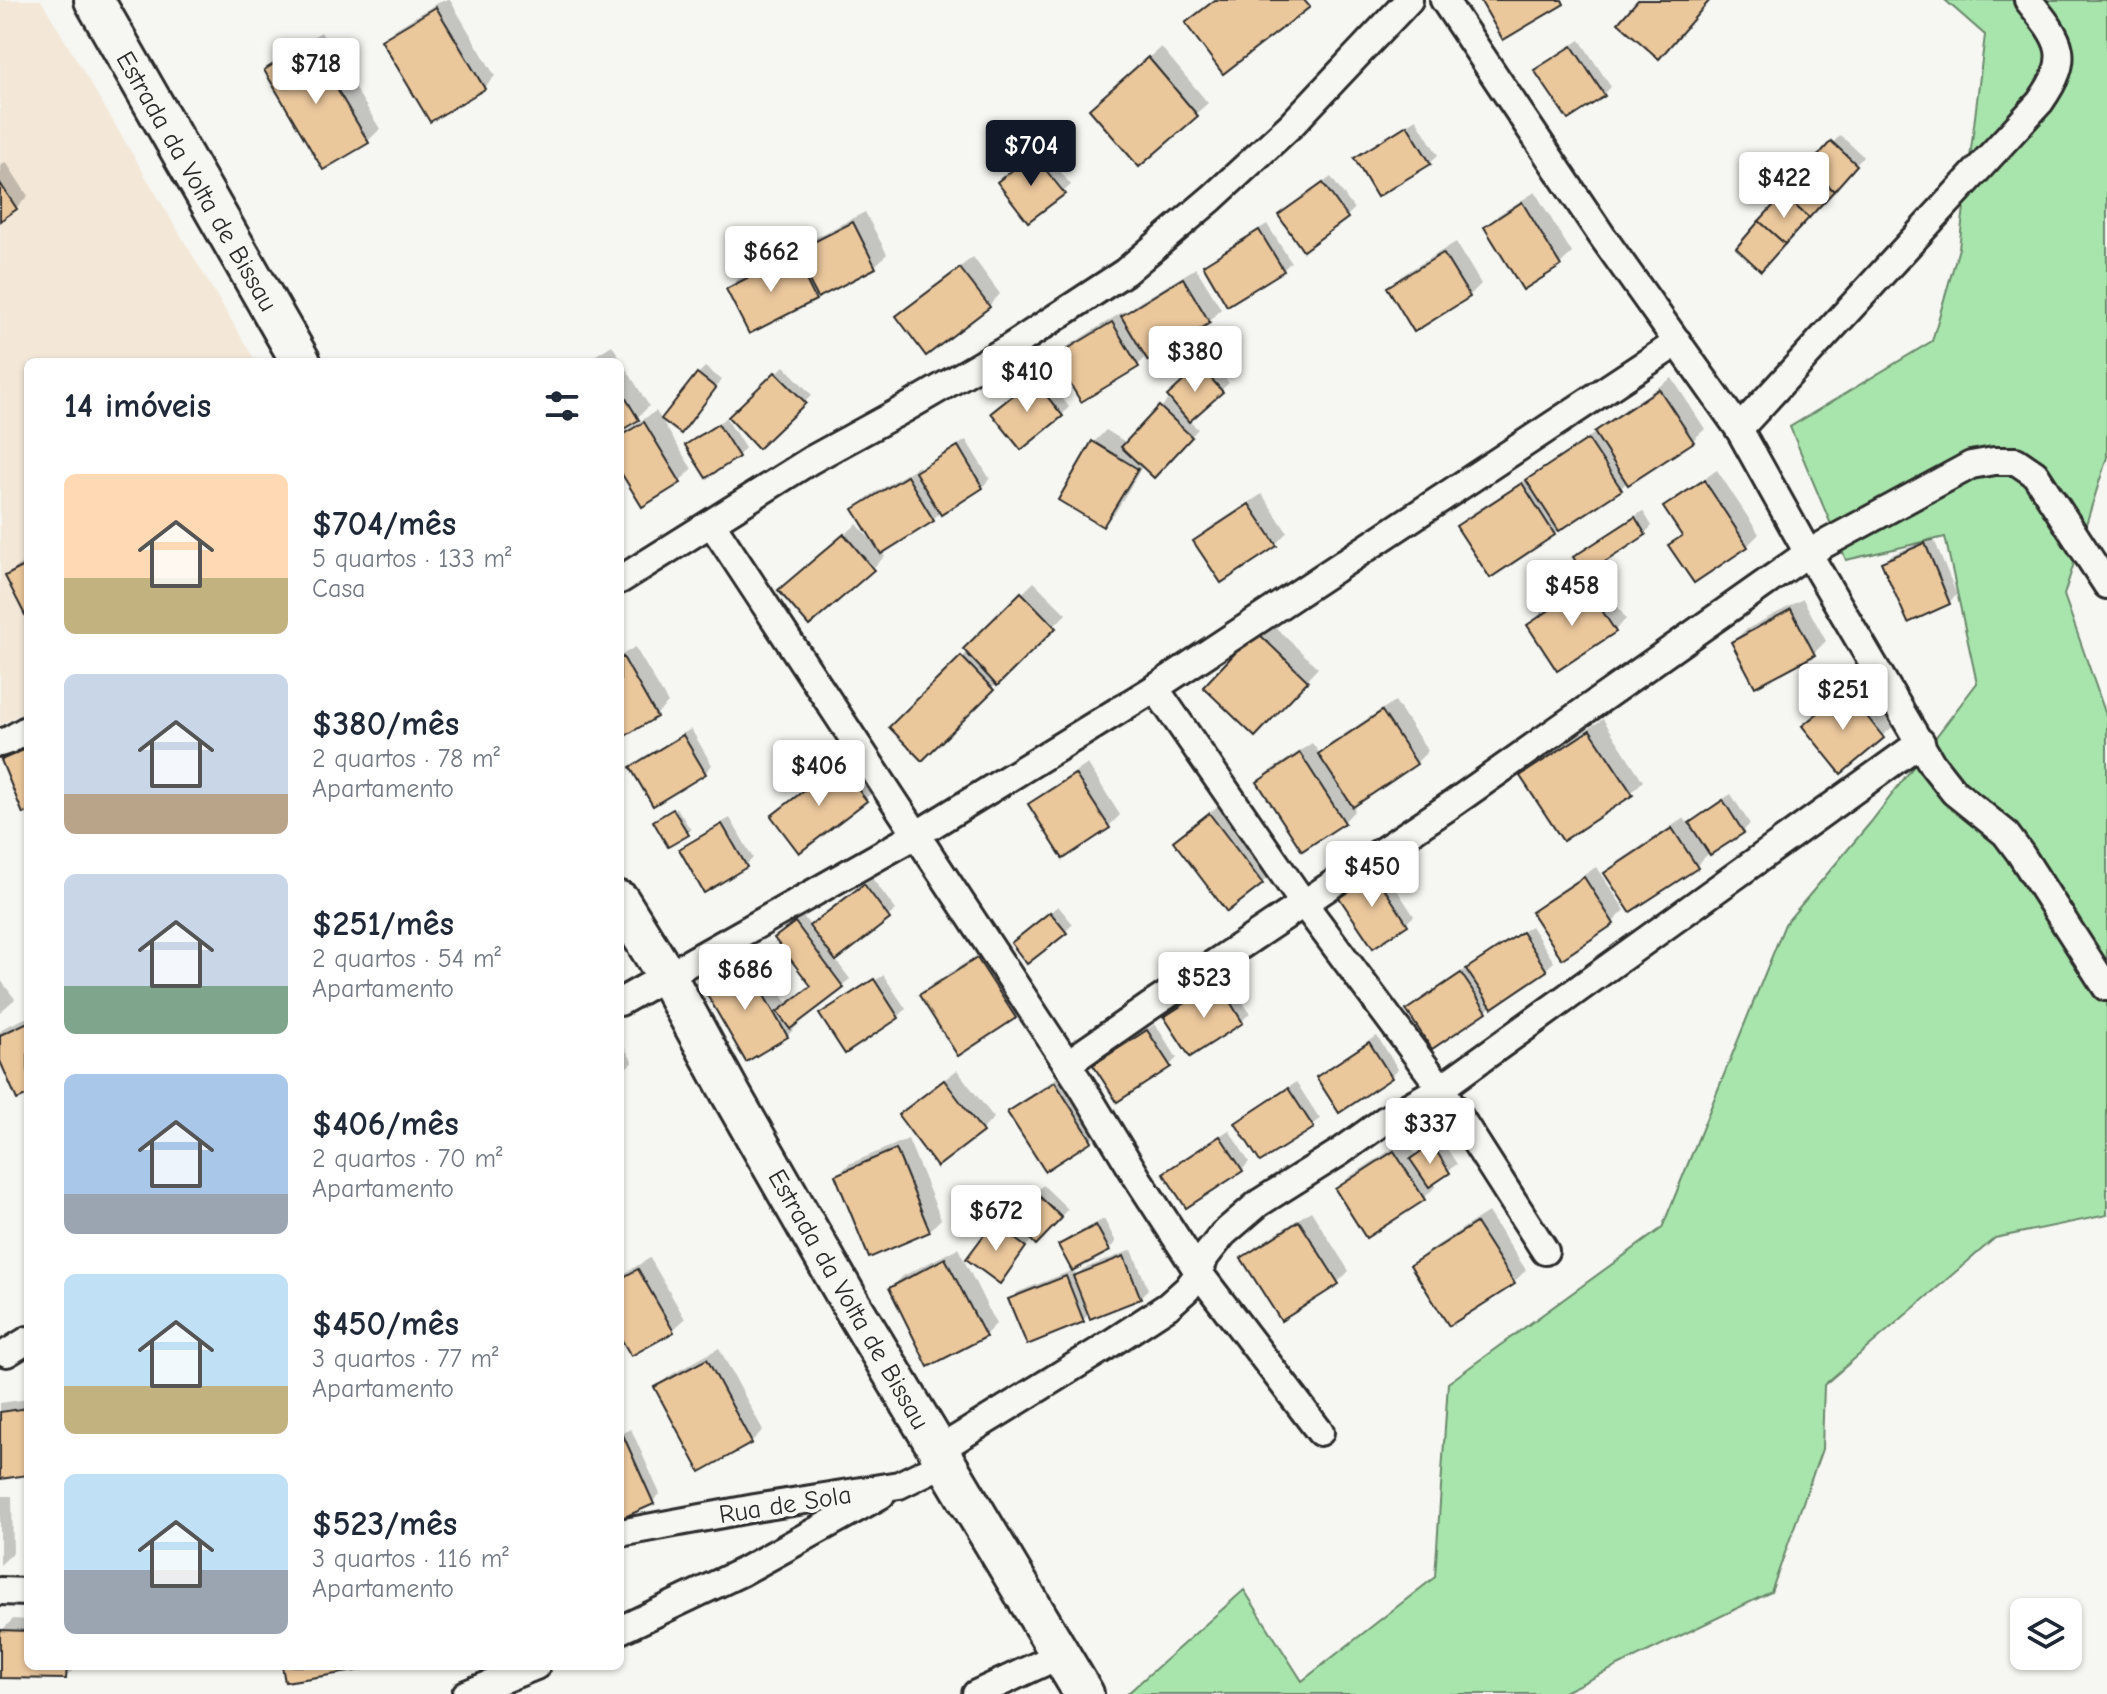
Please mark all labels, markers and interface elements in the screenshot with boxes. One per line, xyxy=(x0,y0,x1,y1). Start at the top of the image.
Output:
pin: $718 xyxy=(269,38,363,106)
street label: Estrada da Volta de Bissau xyxy=(109,46,283,317)
text: $718 xyxy=(291,49,341,79)
pin: $704 xyxy=(984,120,1078,188)
text: $704 xyxy=(1004,131,1058,161)
pin: $422 xyxy=(1737,152,1831,220)
text: $422 xyxy=(1757,163,1811,193)
pin: $662 xyxy=(724,226,818,294)
text: $662 xyxy=(743,237,799,267)
pin: $380 xyxy=(1148,326,1242,394)
text: $380 xyxy=(1167,337,1223,367)
pin: $410 xyxy=(980,346,1074,414)
text: $410 xyxy=(1001,357,1053,387)
icon: filters xyxy=(540,384,584,428)
text: 14 imóveis xyxy=(64,386,211,426)
text: $704/mês xyxy=(312,504,456,544)
icon: home xyxy=(128,506,224,602)
text: 5 quartos · 133 m² xyxy=(312,544,512,574)
pin: $458 xyxy=(1525,560,1619,628)
text: $458 xyxy=(1545,571,1599,601)
text: Casa xyxy=(312,574,366,604)
pin: $251 xyxy=(1796,664,1890,732)
text: $251 xyxy=(1817,675,1869,705)
text: $380/mês xyxy=(312,704,459,744)
icon: home xyxy=(128,706,224,802)
pin: $406 xyxy=(772,740,866,808)
text: 2 quartos · 78 m² xyxy=(312,744,500,774)
text: $406 xyxy=(791,751,847,781)
text: Apartamento xyxy=(312,774,454,804)
pin: $450 xyxy=(1325,841,1419,909)
text: $450 xyxy=(1344,852,1400,882)
text: $251/mês xyxy=(312,904,454,944)
icon: home xyxy=(128,906,224,1002)
text: 2 quartos · 54 m² xyxy=(312,944,501,974)
pin: $686 xyxy=(698,944,792,1012)
pin: $523 xyxy=(1157,952,1251,1020)
text: $686 xyxy=(717,955,773,985)
text: $523 xyxy=(1176,963,1232,993)
text: Apartamento xyxy=(312,974,454,1004)
pin: $337 xyxy=(1383,1098,1477,1166)
text: $406/mês xyxy=(312,1104,459,1144)
icon: home xyxy=(128,1106,224,1202)
text: $337 xyxy=(1404,1109,1457,1139)
text: 2 quartos · 70 m² xyxy=(312,1144,503,1174)
street label: Estrada da Volta de Bissau xyxy=(761,1164,935,1435)
text: Apartamento xyxy=(312,1174,454,1204)
pin: $672 xyxy=(949,1185,1043,1253)
text: $672 xyxy=(969,1196,1023,1226)
text: $450/mês xyxy=(312,1304,459,1344)
icon: home xyxy=(128,1306,224,1402)
text: 3 quartos · 77 m² xyxy=(312,1344,499,1374)
text: Apartamento xyxy=(312,1374,454,1404)
street label: Rua de Sola xyxy=(717,1480,853,1530)
text: $523/mês xyxy=(312,1504,457,1544)
icon: home xyxy=(128,1506,224,1602)
text: 3 quartos · 116 m² xyxy=(312,1544,509,1574)
text: Apartamento xyxy=(312,1574,454,1604)
map controls xyxy=(2010,1598,2082,1670)
button: layers xyxy=(2010,1598,2082,1670)

